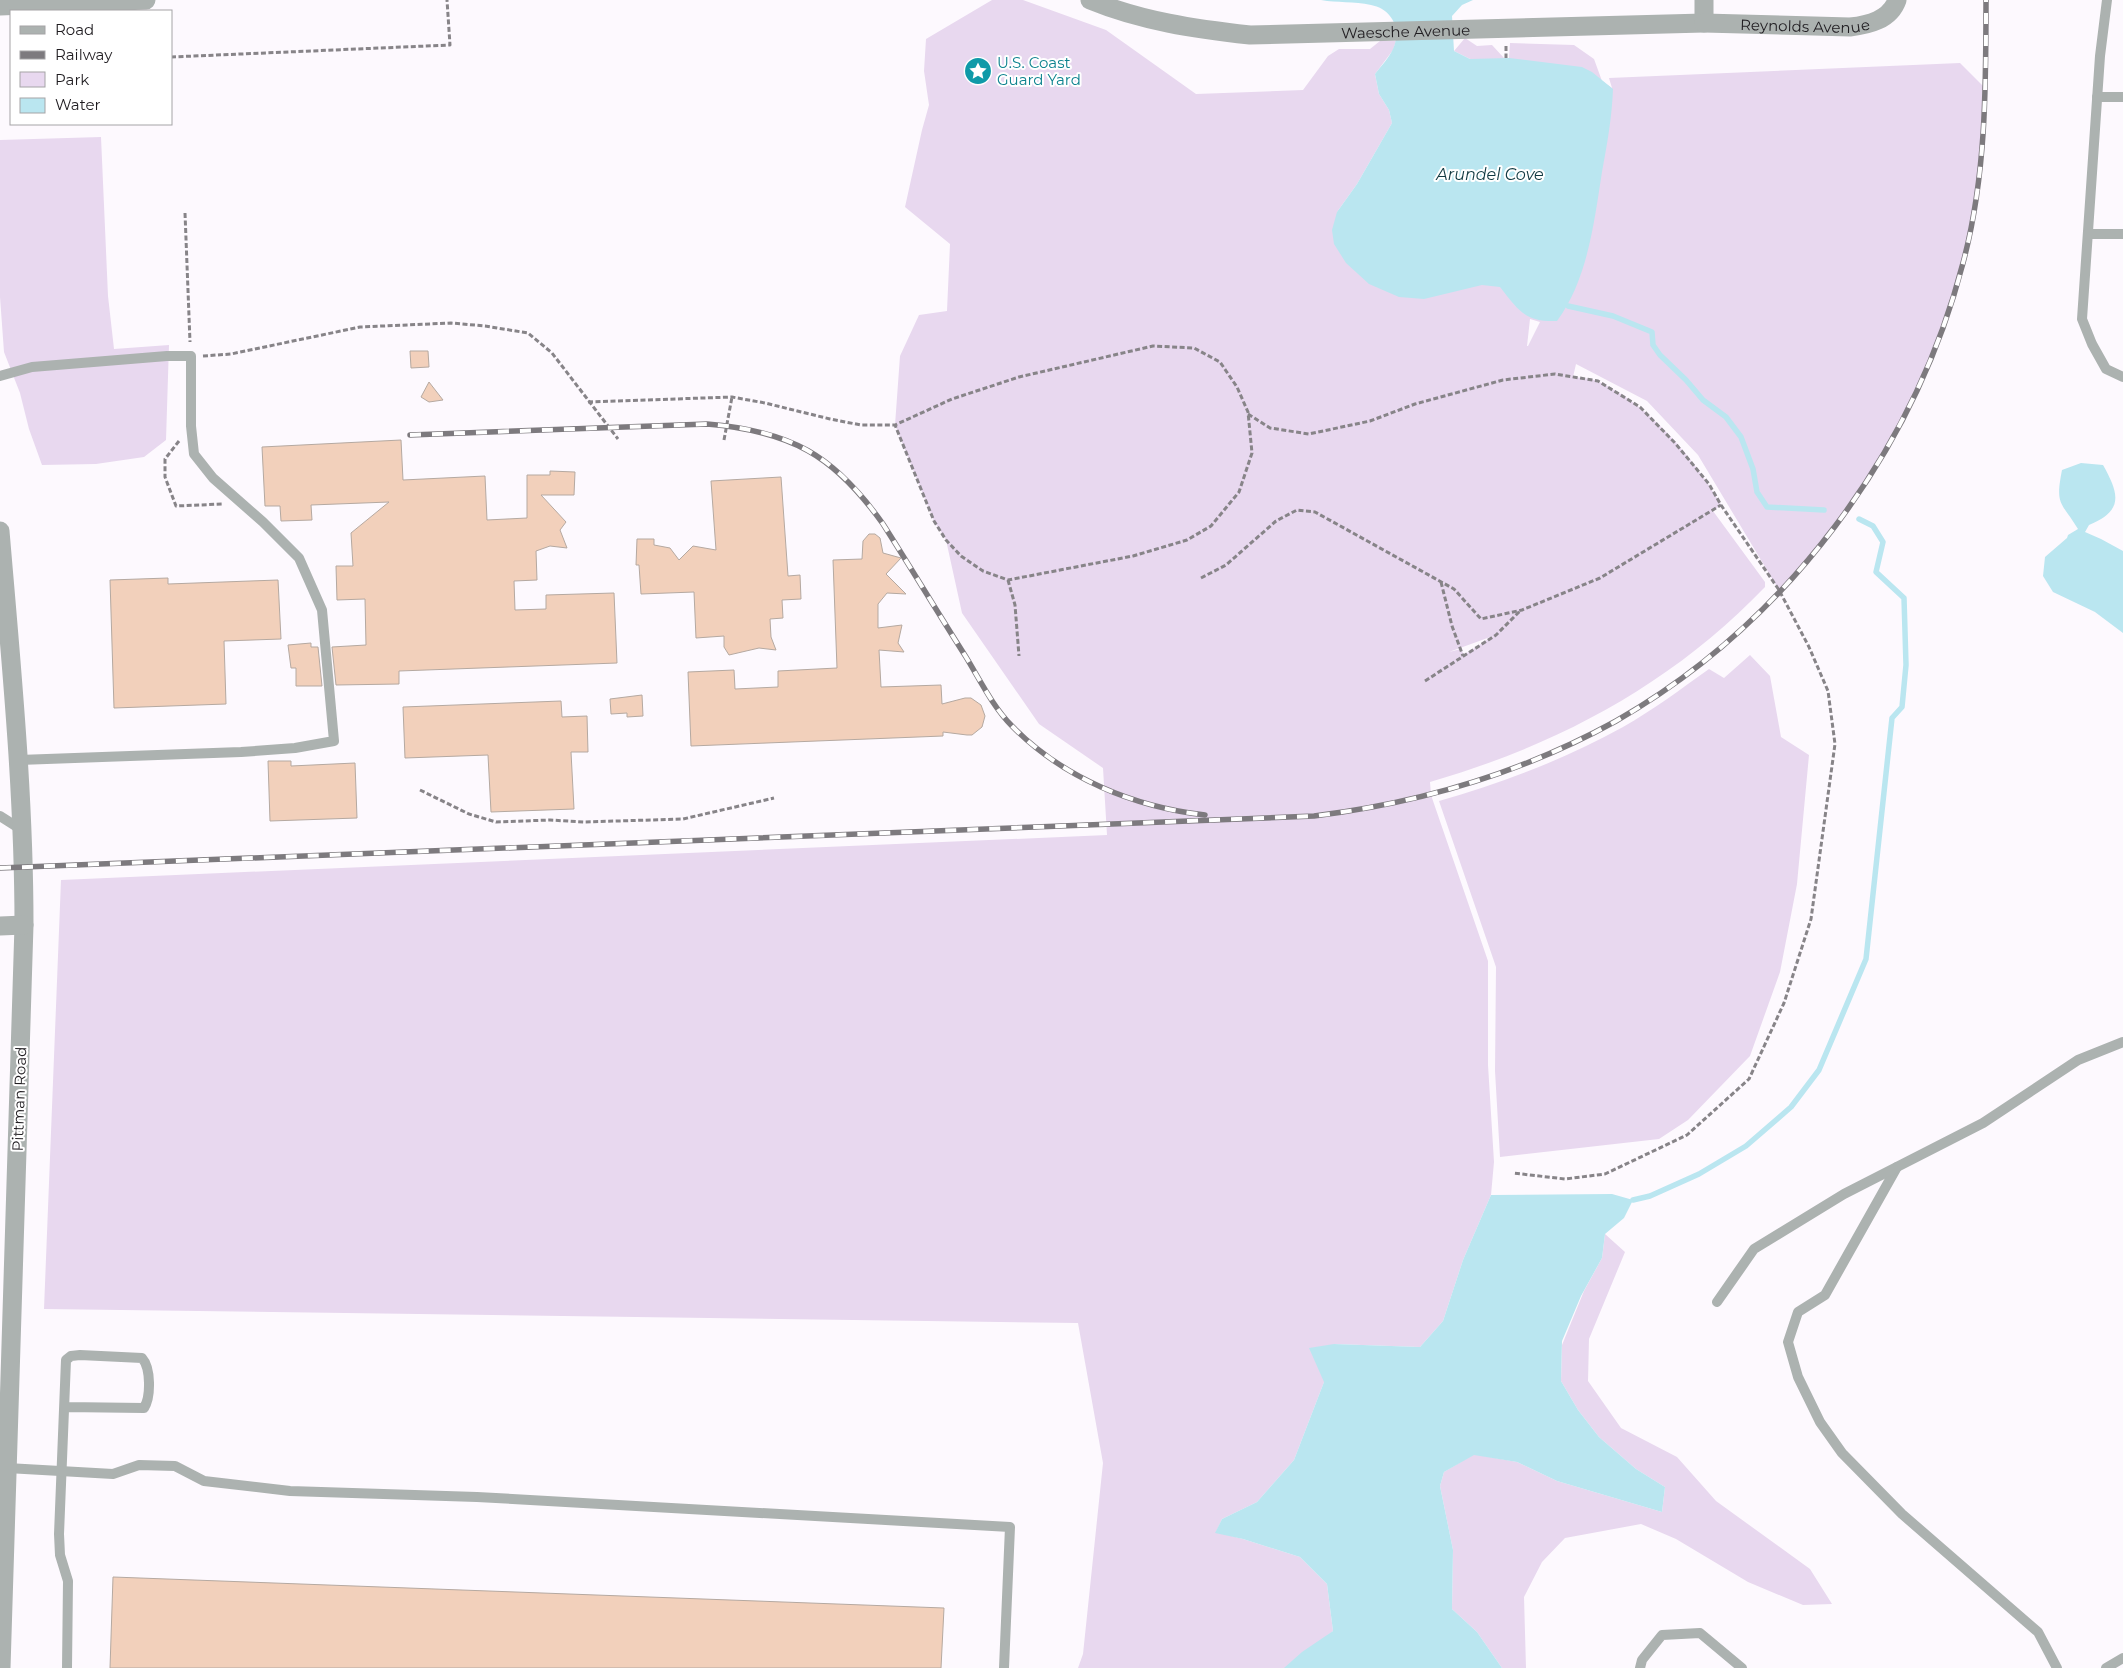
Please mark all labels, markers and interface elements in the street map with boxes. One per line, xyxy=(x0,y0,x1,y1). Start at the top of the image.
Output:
legend xyxy=(10,10,172,125)
street label: Reynolds Avenue xyxy=(1740,14,1872,37)
text: Road xyxy=(55,20,94,39)
street label: Waesche Avenue xyxy=(1341,20,1470,42)
text: Railway xyxy=(55,45,113,64)
place label: U.S. Coast Guard Yard xyxy=(997,53,1081,89)
place icon: U.S. Coast Guard Yard xyxy=(963,56,993,86)
text: Park xyxy=(55,70,89,89)
text: Water xyxy=(55,95,101,114)
water label: Arundel Cove xyxy=(1435,165,1544,184)
street label: Pittman Road xyxy=(8,1046,30,1152)

